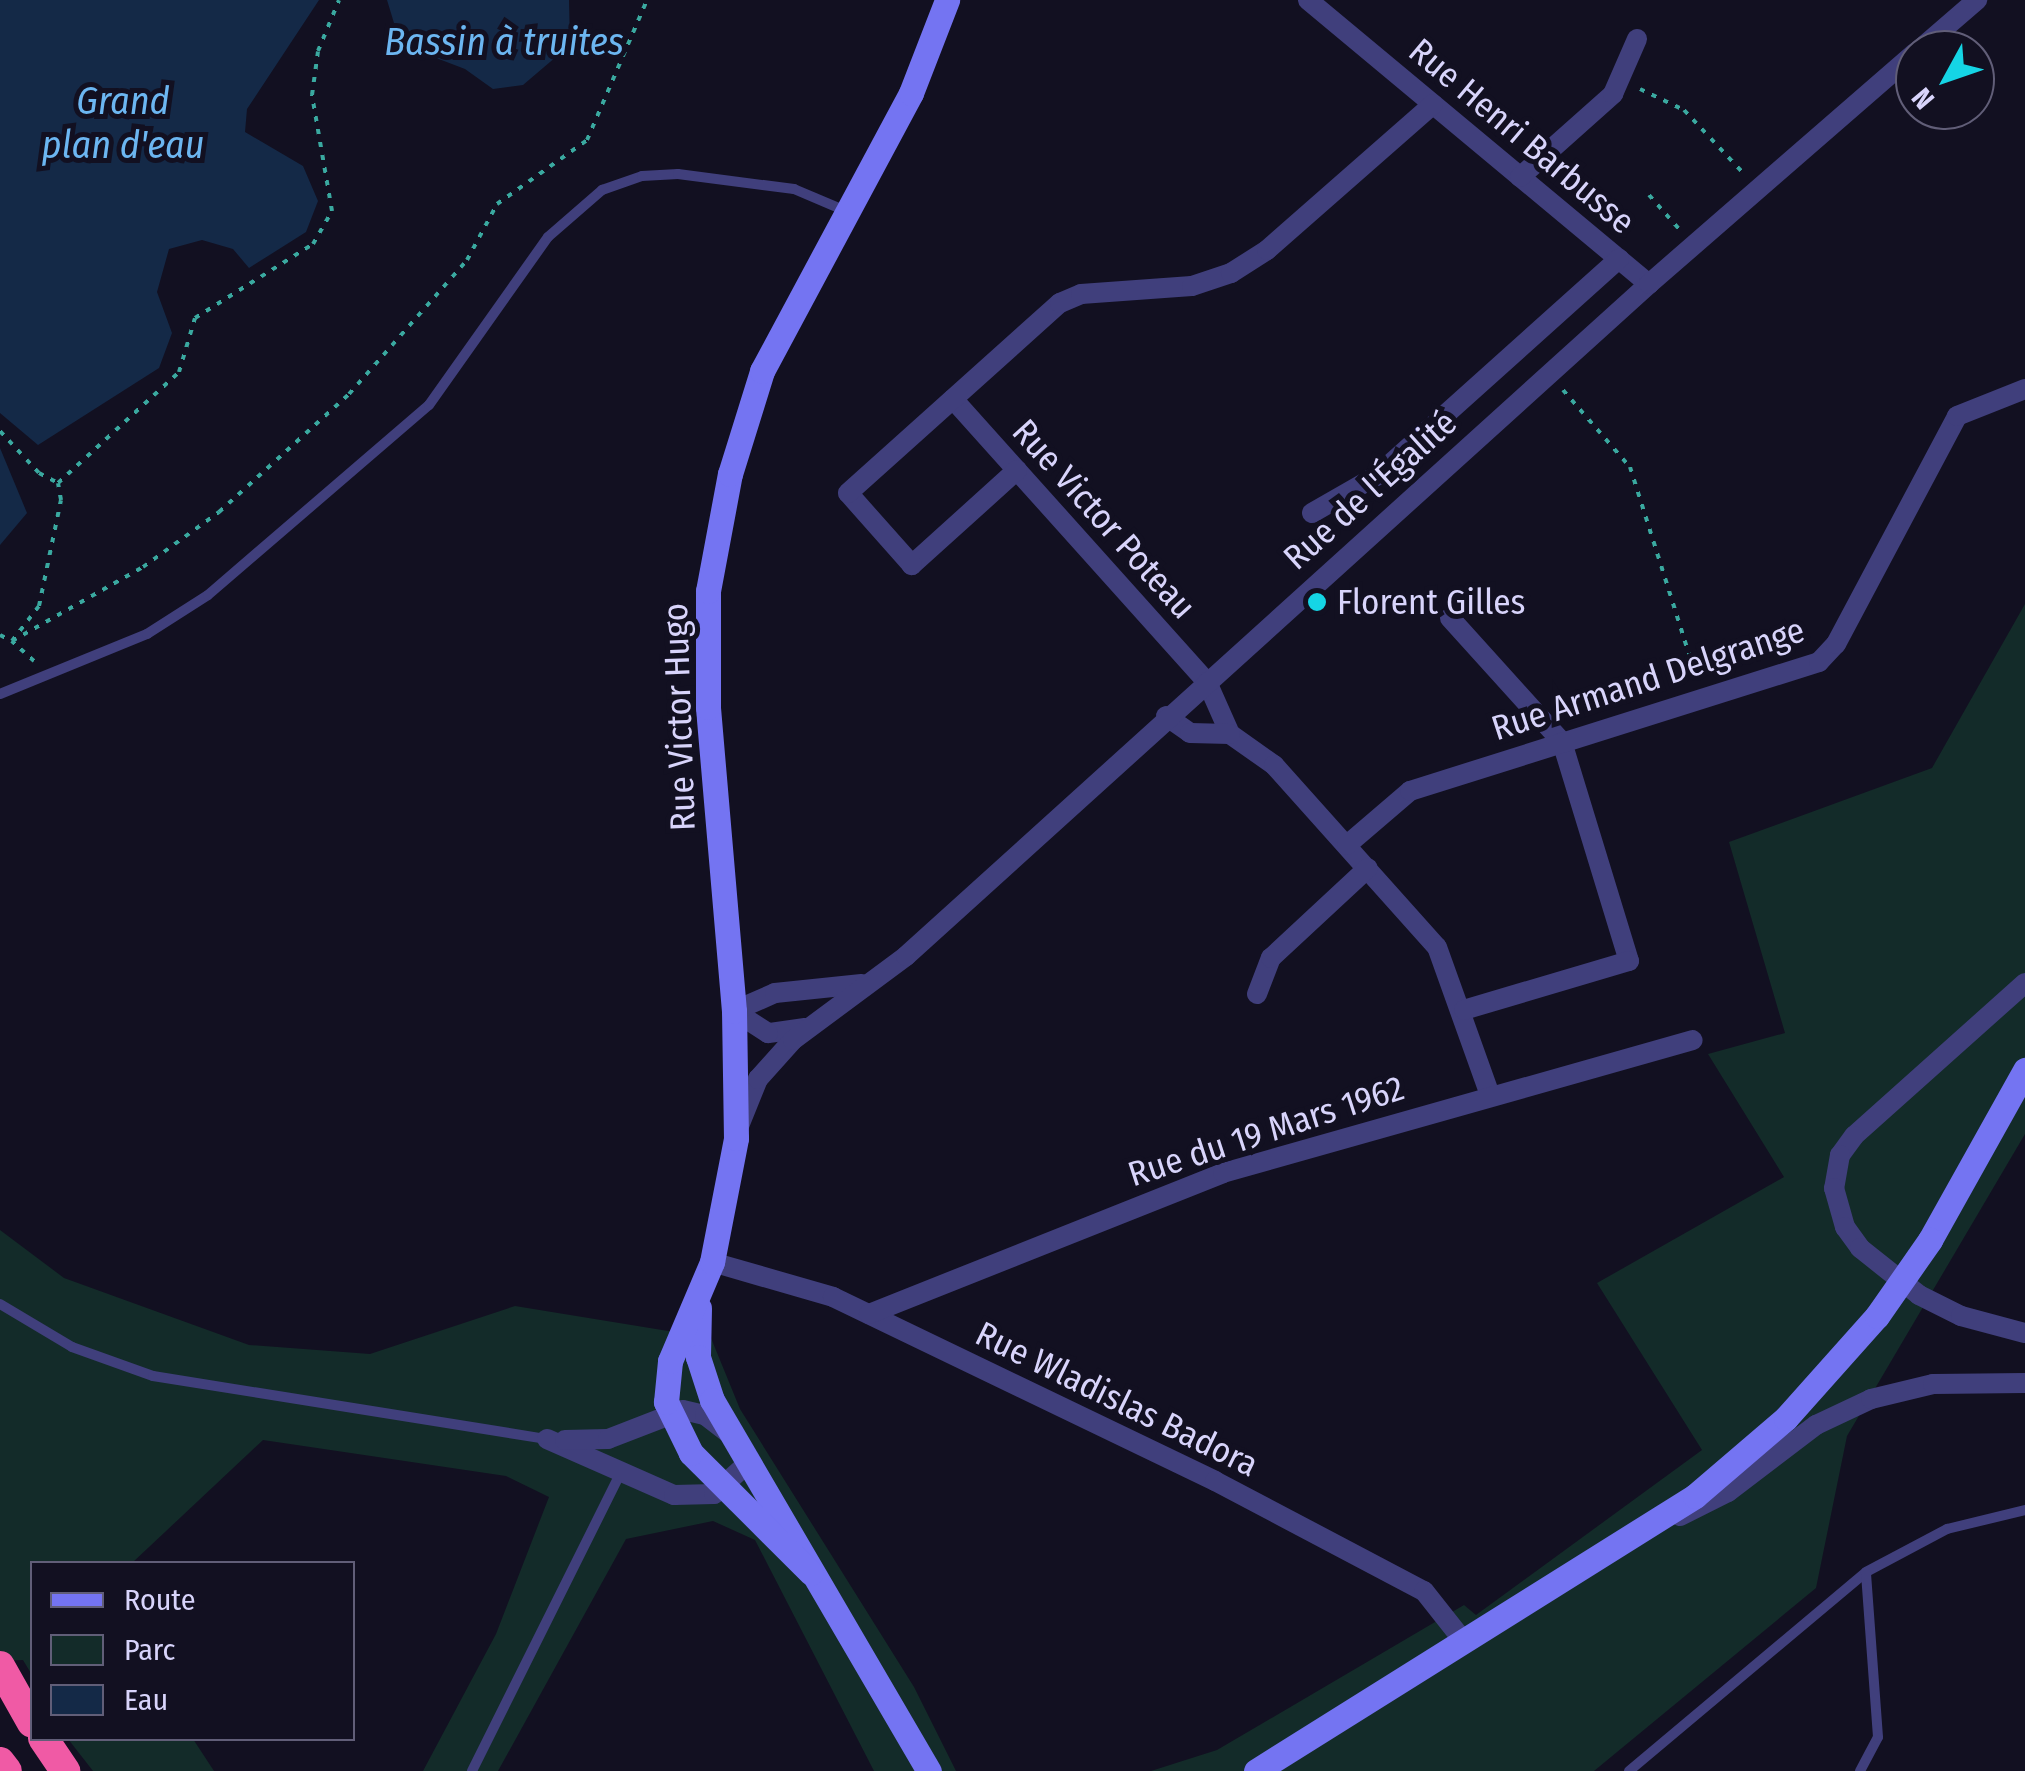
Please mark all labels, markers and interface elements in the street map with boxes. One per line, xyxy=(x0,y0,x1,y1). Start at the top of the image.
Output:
water label: Bassin à truites xyxy=(384,20,624,66)
street label: Rue Henri Barbusse xyxy=(1401,29,1643,243)
north arrow xyxy=(1895,30,1995,130)
water label: Grand plan d'eau xyxy=(42,79,204,168)
text: N xyxy=(1905,81,1941,115)
street label: Rue de l'Égalité xyxy=(1275,402,1465,578)
street label: Rue Victor Poteau xyxy=(1004,411,1204,627)
place label: Florent Gilles xyxy=(1337,581,1526,623)
marker: Florent Gilles xyxy=(1306,591,1328,613)
street label: Rue Victor Hugo xyxy=(654,602,704,832)
street label: Rue Armand Delgrange xyxy=(1486,609,1810,749)
street label: Rue du 19 Mars 1962 xyxy=(1123,1067,1409,1195)
street label: Rue Wladislas Badora xyxy=(969,1312,1265,1486)
legend xyxy=(30,1561,355,1741)
text: Route xyxy=(124,1582,196,1618)
text: Parc xyxy=(124,1632,175,1668)
text: Eau xyxy=(124,1682,168,1718)

